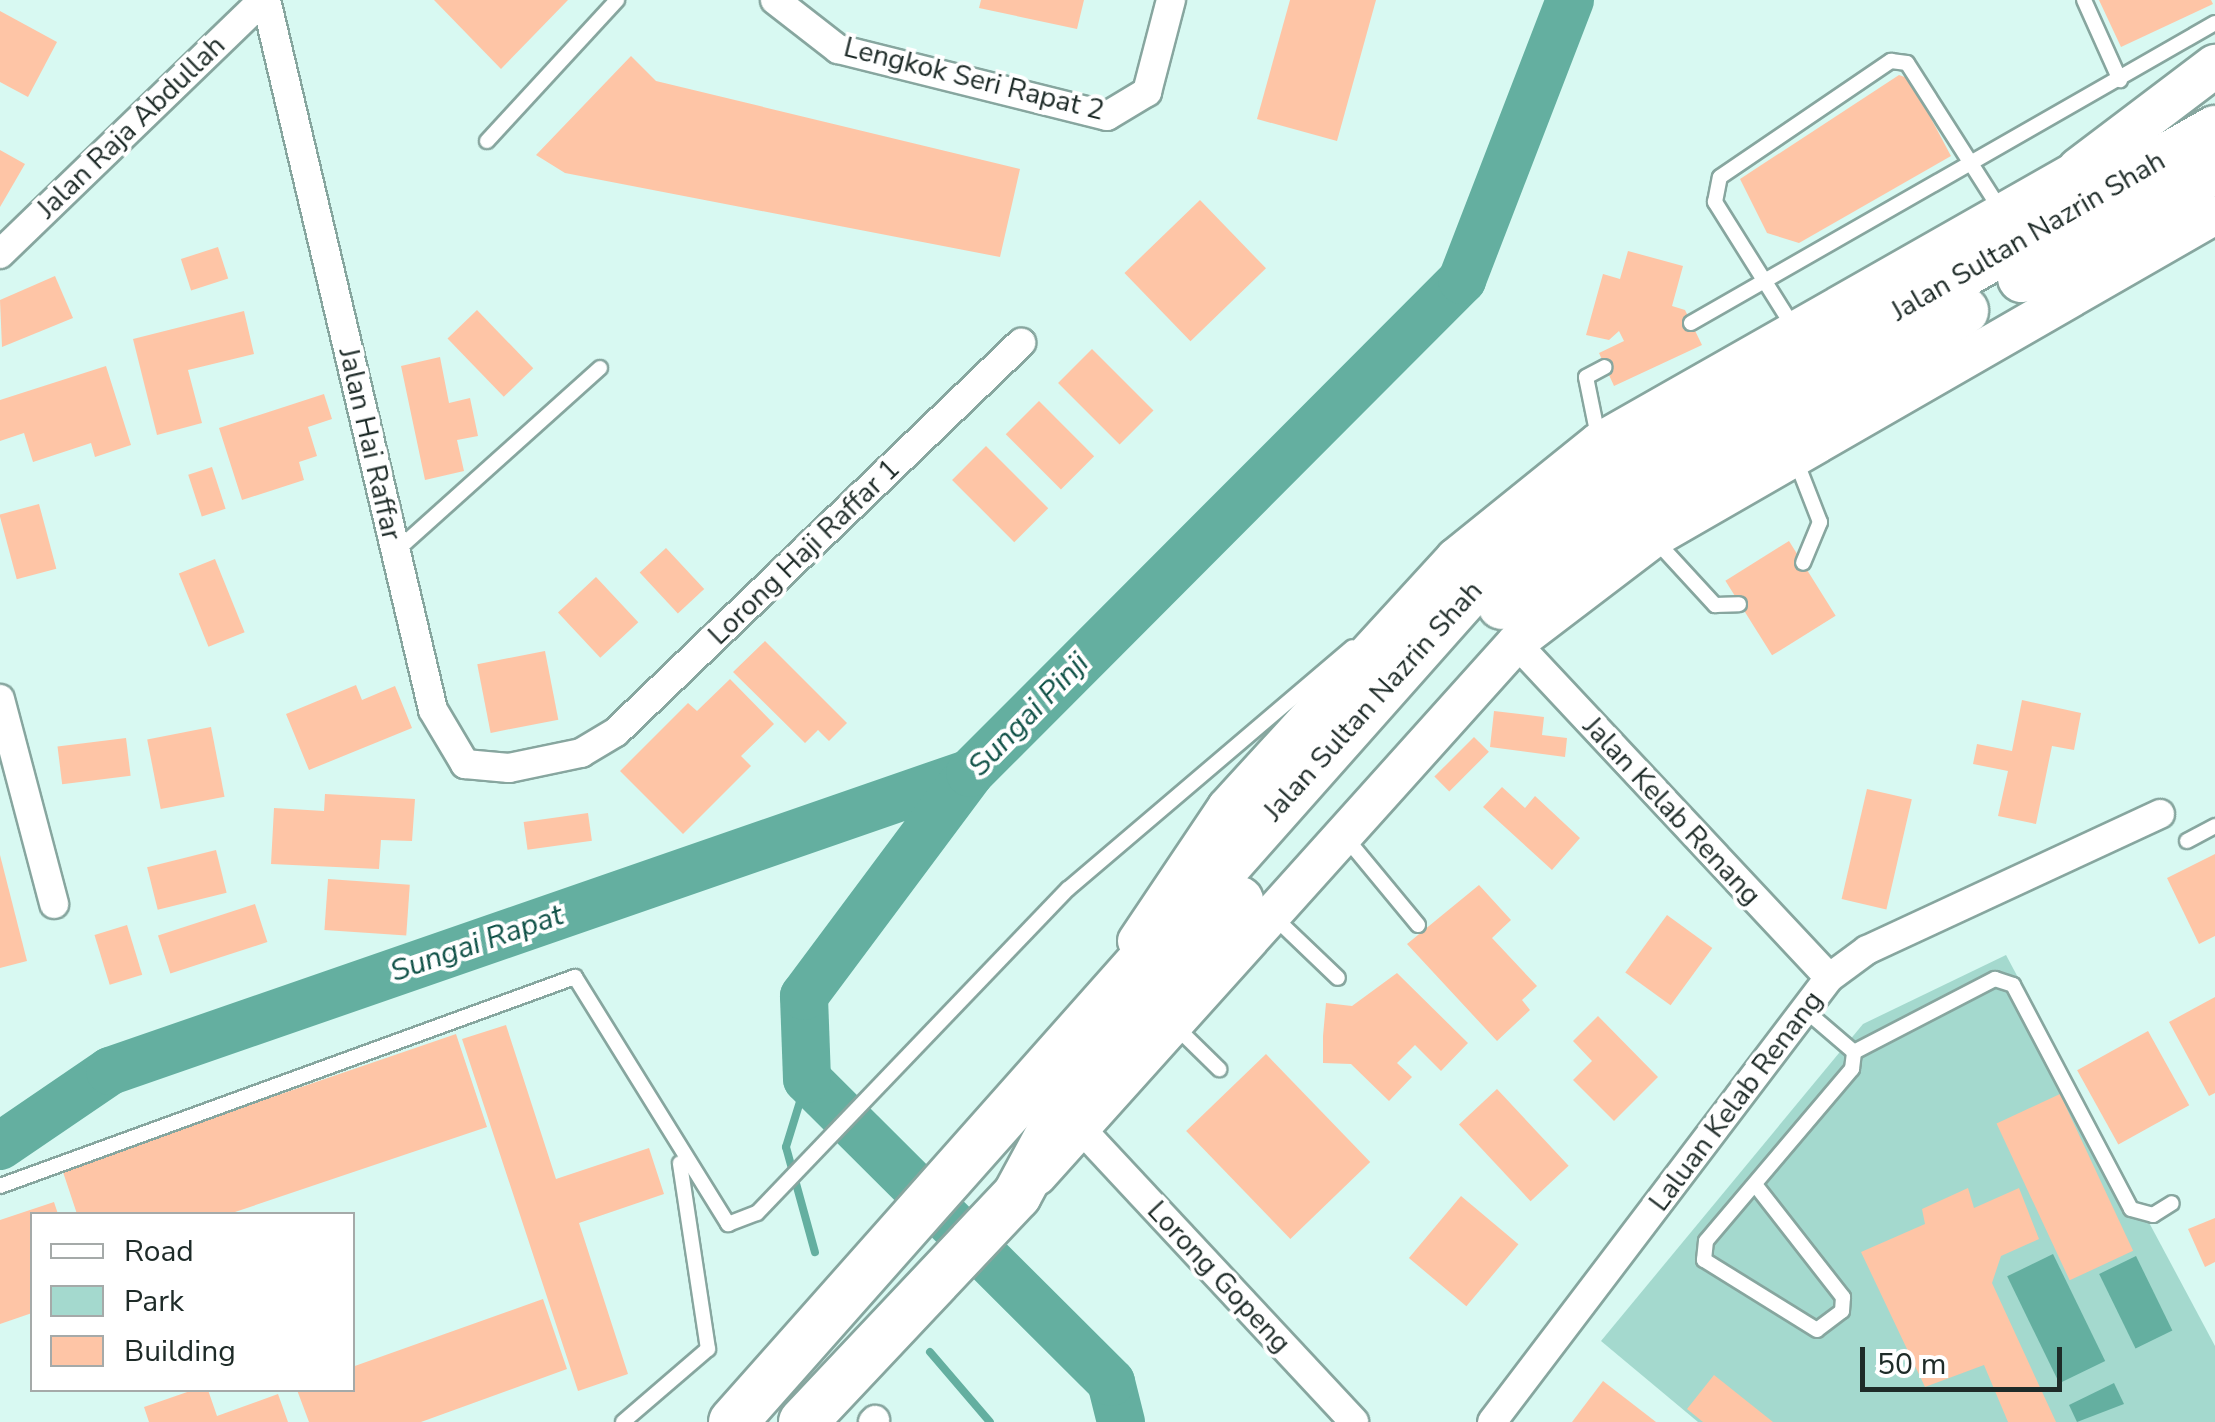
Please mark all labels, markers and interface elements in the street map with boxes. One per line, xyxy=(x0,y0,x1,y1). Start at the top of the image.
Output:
street label: Jalan Raja Abdullah xyxy=(30,29,232,225)
street label: Lengkok Seri Rapat 2 xyxy=(840,30,1108,128)
street label: Jalan Sultan Nazrin Shah xyxy=(1885,144,2171,328)
street label: Jalan Hai Raffar xyxy=(332,345,408,543)
street label: Lorong Haji Raffar 1 xyxy=(702,452,906,652)
street label: Jalan Sultan Nazrin Shah xyxy=(1257,574,1489,828)
water label: Sungai Pinji xyxy=(961,646,1097,784)
street label: Jalan Kelab Renang xyxy=(1576,710,1768,912)
water label: Sungai Rapat xyxy=(386,898,568,990)
street label: Laluan Kelab Renang xyxy=(1642,984,1830,1218)
street label: Lorong Gopeng xyxy=(1140,1194,1298,1360)
legend xyxy=(30,1212,355,1392)
text: Road xyxy=(124,1231,194,1272)
text: Park xyxy=(124,1281,184,1322)
scale bar xyxy=(1865,1327,2068,1389)
text: Building xyxy=(124,1331,236,1372)
text: 50 m xyxy=(1877,1344,1946,1385)

